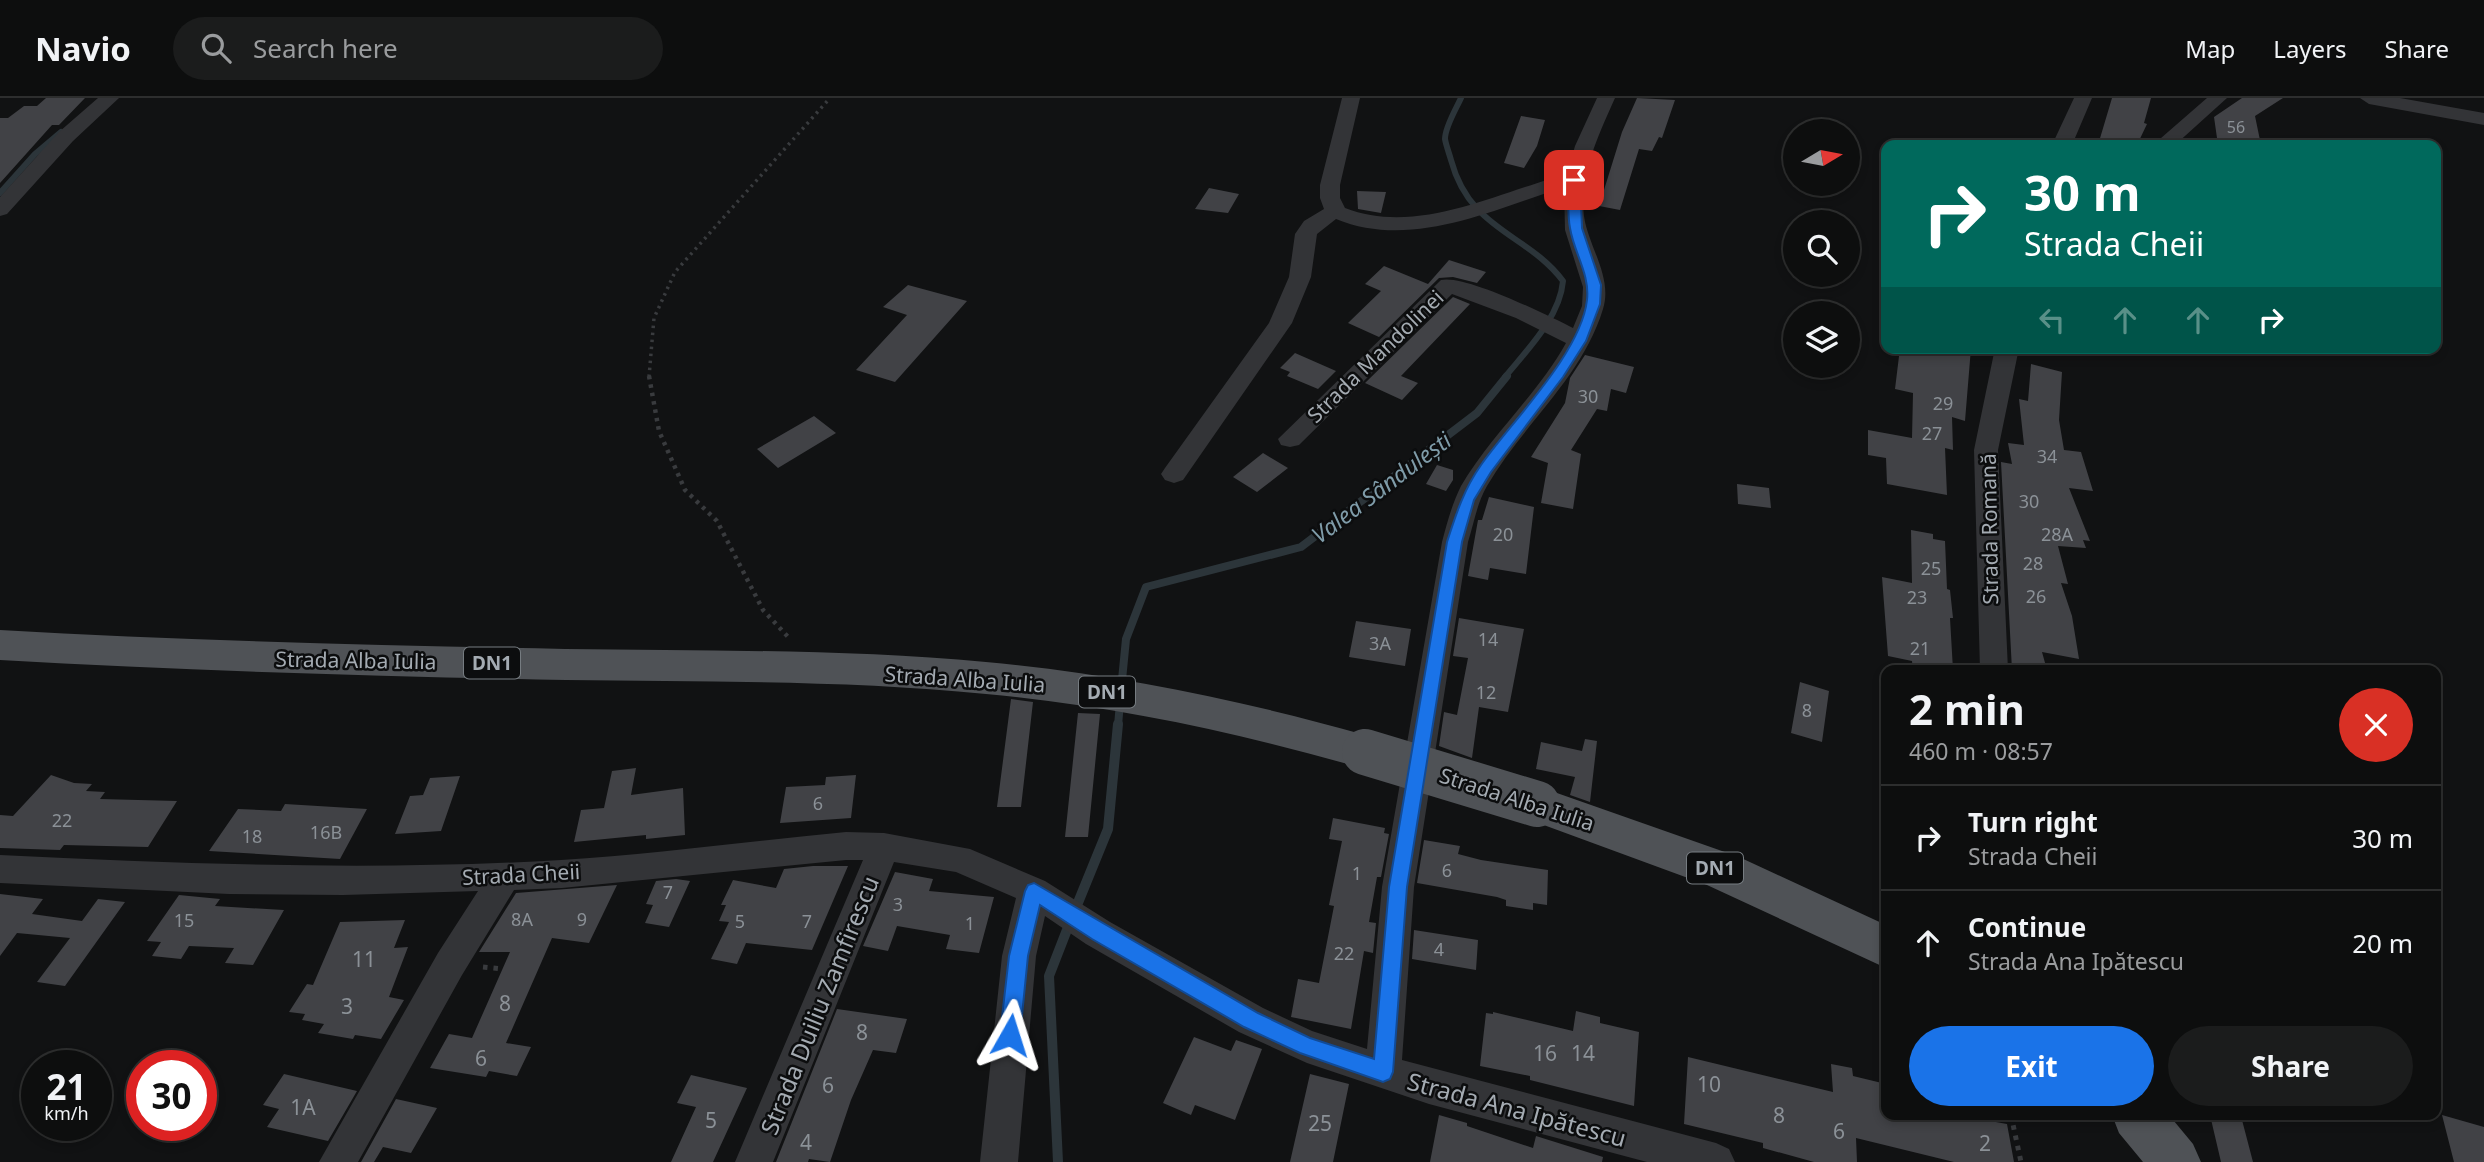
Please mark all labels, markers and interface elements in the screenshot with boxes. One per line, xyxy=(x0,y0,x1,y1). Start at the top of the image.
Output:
search box xyxy=(173,17,663,80)
text: Navio xyxy=(35,26,131,71)
icon: search xyxy=(197,29,235,67)
text: Search here xyxy=(253,30,398,66)
text: Map xyxy=(2185,32,2235,65)
text: Layers xyxy=(2273,32,2347,65)
text: Share xyxy=(2385,32,2449,65)
house number: 56 xyxy=(2227,116,2245,138)
north arrow xyxy=(1783,119,1860,196)
map controls xyxy=(1783,119,1860,378)
pin xyxy=(1544,150,1604,210)
text: 30 m xyxy=(2024,159,2141,225)
icon: arrive xyxy=(1555,161,1593,199)
icon: right xyxy=(1909,168,2000,259)
button: search xyxy=(1783,210,1860,287)
text: Strada Cheii xyxy=(2024,222,2204,265)
street label: Strada Mandolinei xyxy=(1301,283,1449,429)
button: layers xyxy=(1783,301,1860,378)
icon: left xyxy=(2033,301,2071,339)
icon: ahead xyxy=(2106,301,2144,339)
icon: ahead xyxy=(2179,301,2217,339)
icon: right xyxy=(2252,301,2290,339)
house number: 30 xyxy=(1578,384,1598,408)
house number: 29 xyxy=(1933,391,1953,415)
house number: 27 xyxy=(1922,421,1942,445)
water label: Valea Sândulești xyxy=(1305,423,1458,550)
house number: 34 xyxy=(2037,444,2057,468)
street label: Strada Romană xyxy=(1974,453,2004,605)
house number: 30 xyxy=(2019,489,2039,513)
house number: 20 xyxy=(1493,522,1513,546)
house number: 28A xyxy=(2041,522,2074,546)
house number: 28 xyxy=(2023,551,2043,575)
house number: 25 xyxy=(1921,556,1941,580)
house number: 26 xyxy=(2026,584,2046,608)
house number: 23 xyxy=(1907,585,1927,609)
house number: 14 xyxy=(1478,627,1498,651)
house number: 3A xyxy=(1369,631,1391,655)
house number: 21 xyxy=(1910,636,1930,660)
street label: Strada Alba Iulia xyxy=(275,645,437,675)
road number: DN1 xyxy=(464,648,520,678)
street label: Strada Alba Iulia xyxy=(884,659,1046,699)
road number: DN1 xyxy=(1079,677,1135,708)
house number: 12 xyxy=(1476,680,1496,704)
text: 2 min xyxy=(1909,680,2025,737)
button: close xyxy=(2339,688,2413,762)
house number: 8 xyxy=(1802,698,1812,722)
text: 460 m · 08:57 xyxy=(1909,735,2053,767)
street label: Strada Alba Iulia xyxy=(1436,761,1598,837)
house number: 6 xyxy=(813,791,823,815)
text: Turn right xyxy=(1968,804,2098,840)
house number: 22 xyxy=(52,808,72,832)
icon: right xyxy=(1909,819,1947,857)
house number: 16B xyxy=(310,820,342,844)
text: 30 m xyxy=(2352,820,2413,856)
house number: 18 xyxy=(242,824,262,848)
text: Strada Cheii xyxy=(1968,840,2098,872)
road number: DN1 xyxy=(1687,852,1743,884)
street label: Strada Cheii xyxy=(461,857,581,891)
house number: 6 xyxy=(1442,858,1452,882)
house number: 1 xyxy=(1352,861,1362,885)
street label: Strada Duiliu Zamfirescu xyxy=(752,871,886,1139)
house number: 7 xyxy=(663,880,673,904)
house number: 3 xyxy=(893,892,903,916)
house number: 8A xyxy=(511,907,533,931)
house number: 9 xyxy=(577,907,587,931)
house number: 15 xyxy=(174,908,194,932)
house number: 5 xyxy=(735,909,745,933)
house number: 7 xyxy=(802,909,812,933)
text: Continue xyxy=(1968,909,2086,945)
house number: 1 xyxy=(965,911,975,935)
icon: ahead xyxy=(1909,924,1947,962)
text: 20 m xyxy=(2352,925,2413,961)
house number: 4 xyxy=(1434,937,1444,961)
house number: 22 xyxy=(1334,941,1354,965)
house number: 11 xyxy=(352,945,376,973)
text: Strada Ana Ipătescu xyxy=(1968,945,2184,977)
house number: 8 xyxy=(499,989,511,1017)
house number: 3 xyxy=(341,992,353,1020)
position arrow xyxy=(973,998,1047,1072)
house number: 8 xyxy=(856,1018,868,1046)
button: Exit xyxy=(1909,1026,2154,1106)
button: Share xyxy=(2168,1026,2413,1106)
house number: 16 xyxy=(1533,1039,1557,1067)
house number: 14 xyxy=(1571,1039,1595,1067)
house number: 6 xyxy=(475,1044,487,1072)
speed limit sign: 30 xyxy=(126,1050,217,1141)
text: 21 xyxy=(46,1063,87,1110)
street label: Strada Ana Ipătescu xyxy=(1404,1064,1630,1154)
house number: 10 xyxy=(1697,1070,1721,1098)
house number: 6 xyxy=(822,1071,834,1099)
house number: 1A xyxy=(290,1093,316,1121)
text: km/h xyxy=(44,1101,89,1125)
house number: 8 xyxy=(1773,1101,1785,1129)
house number: 5 xyxy=(705,1106,717,1134)
house number: 25 xyxy=(1308,1109,1332,1137)
house number: 6 xyxy=(1833,1117,1845,1145)
house number: 4 xyxy=(800,1128,812,1156)
house number: 2 xyxy=(1979,1129,1991,1157)

